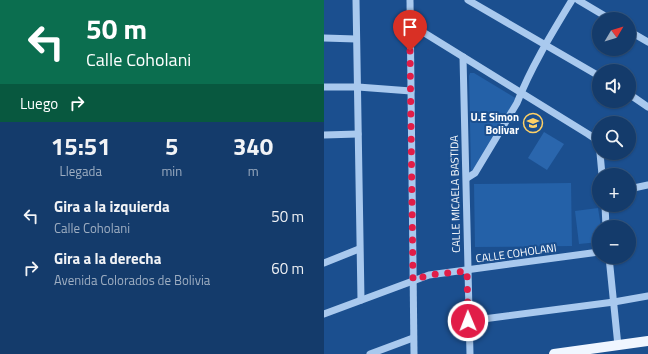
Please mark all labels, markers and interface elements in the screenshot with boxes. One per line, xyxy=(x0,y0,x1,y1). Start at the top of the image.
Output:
text: 50 m xyxy=(86,7,147,50)
pin xyxy=(393,10,427,51)
north arrow xyxy=(592,12,636,56)
map controls xyxy=(592,12,636,264)
icon: left xyxy=(20,16,72,68)
icon: arrive xyxy=(399,16,421,38)
text: Calle Coholani xyxy=(86,46,191,73)
button: sound xyxy=(592,64,636,108)
text: Luego xyxy=(20,92,58,115)
icon: right xyxy=(66,92,88,114)
place label: U.E Simon Bolivar xyxy=(471,109,519,138)
school or university icon: U.E Simon Bolivar xyxy=(522,112,544,134)
button: search xyxy=(592,116,636,160)
text: 15:51 xyxy=(51,128,111,164)
text: 5 xyxy=(165,128,179,164)
text: 340 xyxy=(233,128,273,164)
street label: CALLE MICAELA BASTIDA xyxy=(446,135,464,253)
text: Llegada xyxy=(60,161,102,181)
text: min xyxy=(161,161,182,181)
text: m xyxy=(248,161,259,181)
button: + xyxy=(592,168,636,212)
text: Gira a la izquierda xyxy=(54,195,170,218)
icon: left xyxy=(20,205,42,227)
text: 50 m xyxy=(271,205,304,228)
text: Calle Coholani xyxy=(54,218,130,238)
button: − xyxy=(592,220,636,264)
street label: CALLE COHOLANI xyxy=(475,239,557,267)
text: Gira a la derecha xyxy=(54,247,161,270)
icon: right xyxy=(20,257,42,279)
text: 60 m xyxy=(271,257,304,280)
text: Avenida Colorados de Bolivia xyxy=(54,270,210,290)
position arrow xyxy=(447,300,489,342)

